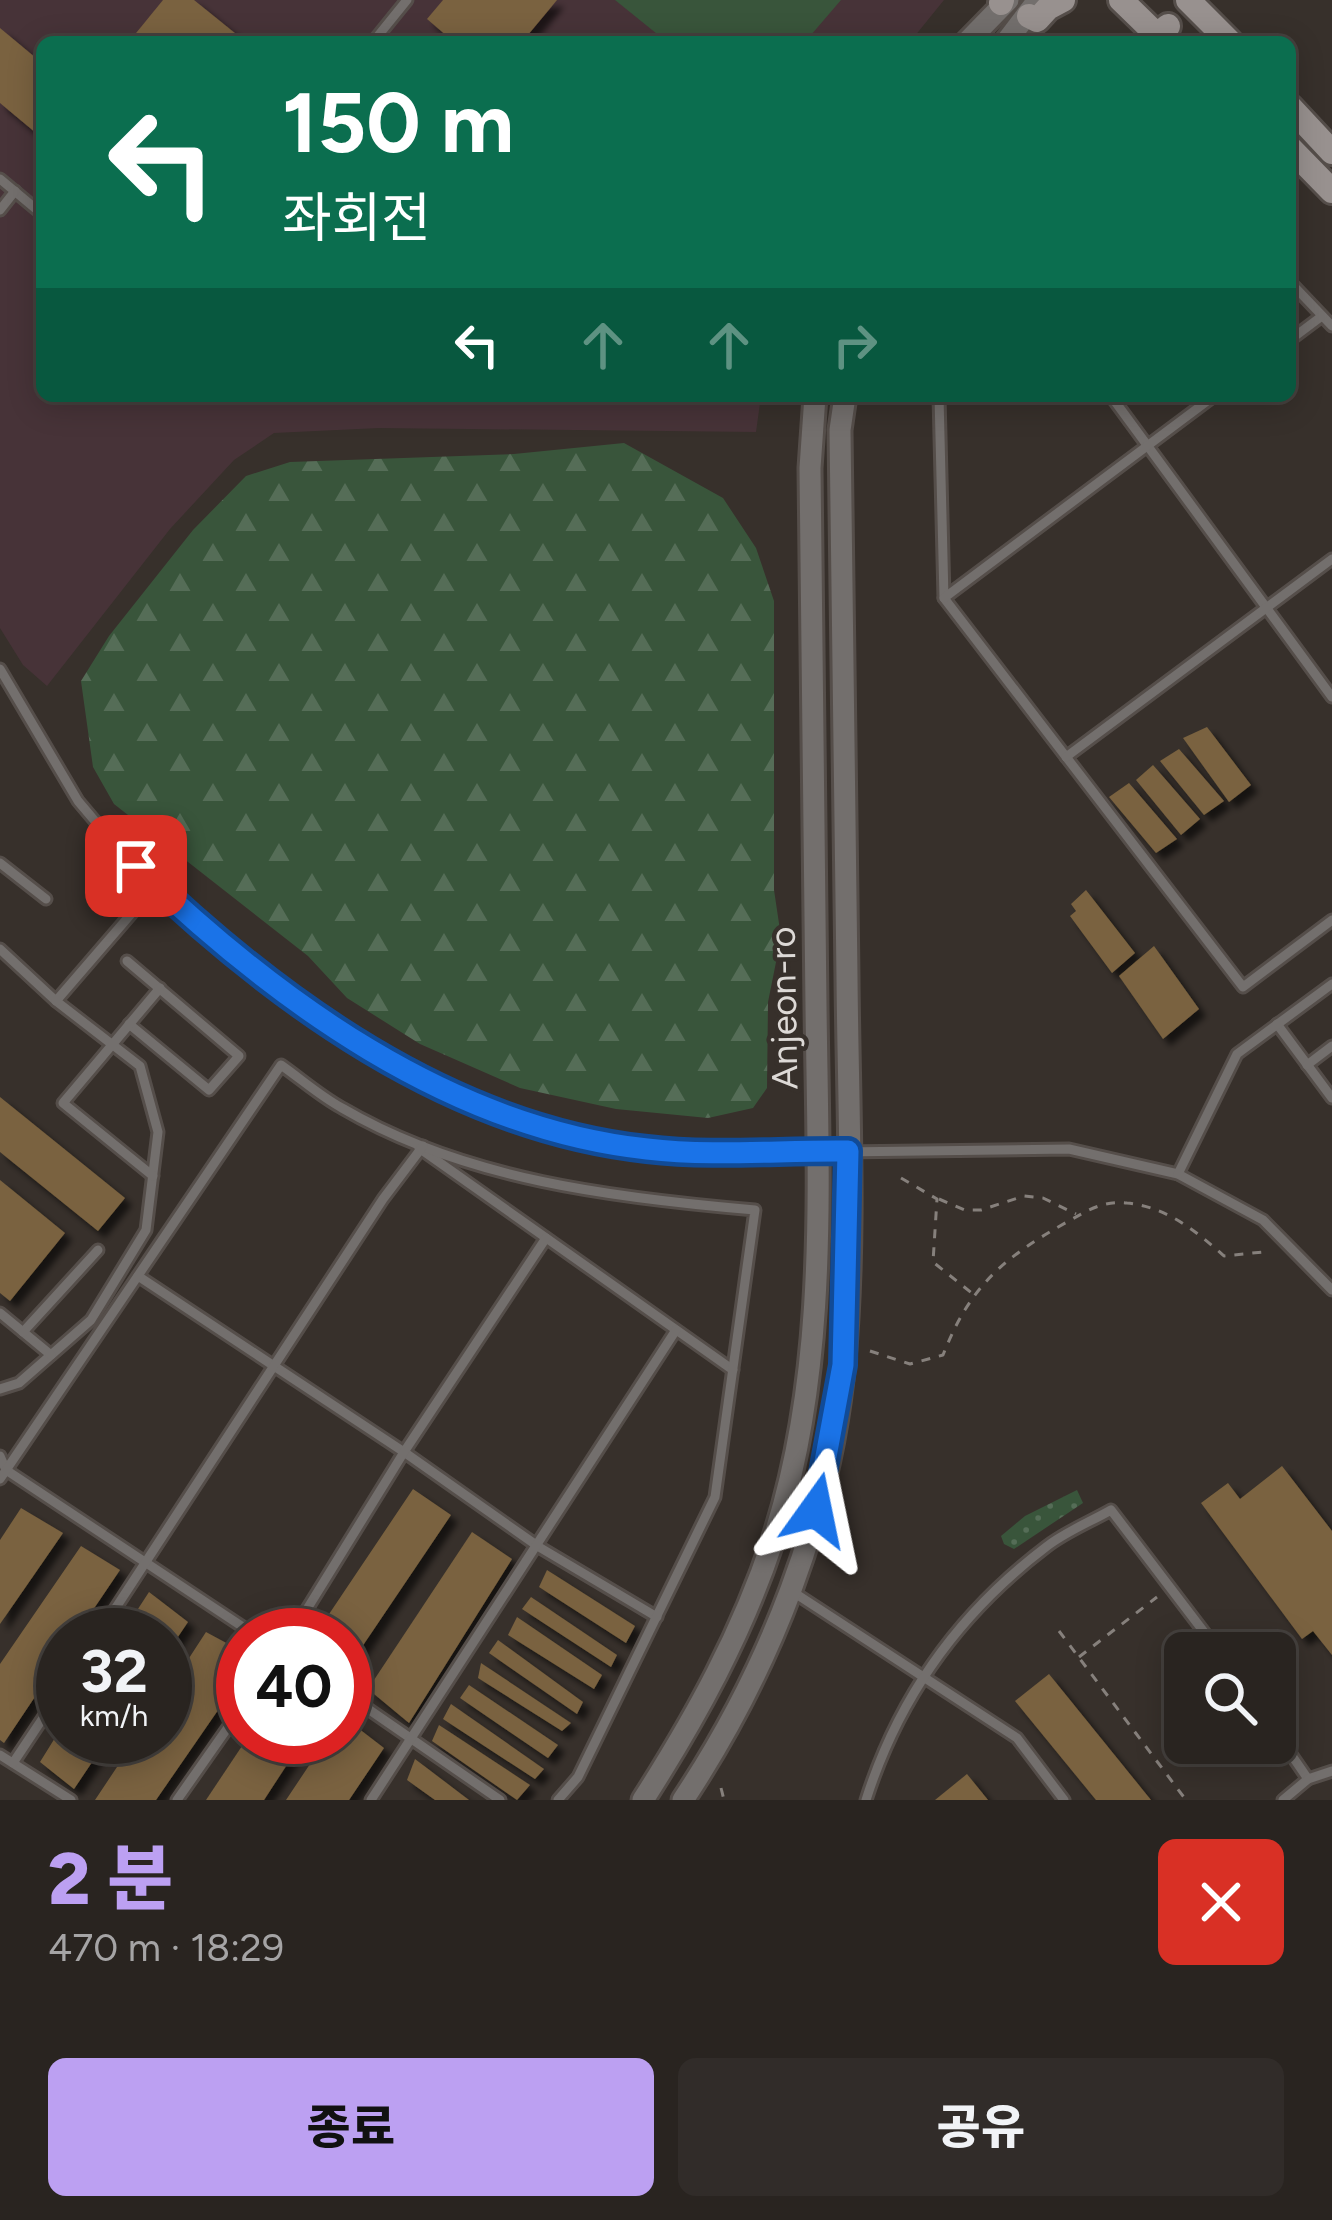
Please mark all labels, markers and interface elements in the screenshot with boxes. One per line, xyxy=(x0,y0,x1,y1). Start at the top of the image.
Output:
text: 150 m xyxy=(282,72,514,173)
icon: left xyxy=(84,84,240,240)
text: 좌회전 xyxy=(282,186,431,251)
icon: left xyxy=(444,312,510,378)
icon: ahead xyxy=(570,312,636,378)
icon: ahead xyxy=(696,312,762,378)
icon: right xyxy=(822,312,888,378)
pin xyxy=(85,815,187,917)
icon: arrive xyxy=(103,833,169,899)
street label: Anjeon-ro xyxy=(761,926,806,1090)
position arrow xyxy=(753,1447,879,1573)
speed limit sign: 40 xyxy=(216,1608,372,1764)
map controls xyxy=(1164,1632,1296,1764)
button: search xyxy=(1164,1632,1296,1764)
text: 32 xyxy=(80,1635,148,1707)
text: km/h xyxy=(80,1697,148,1734)
text: 2 분 xyxy=(48,1836,173,1922)
button: close xyxy=(1158,1839,1284,1965)
text: 470 m · 18:29 xyxy=(48,1924,284,1971)
button: 종료 xyxy=(48,2058,654,2196)
button: 공유 xyxy=(678,2058,1284,2196)

